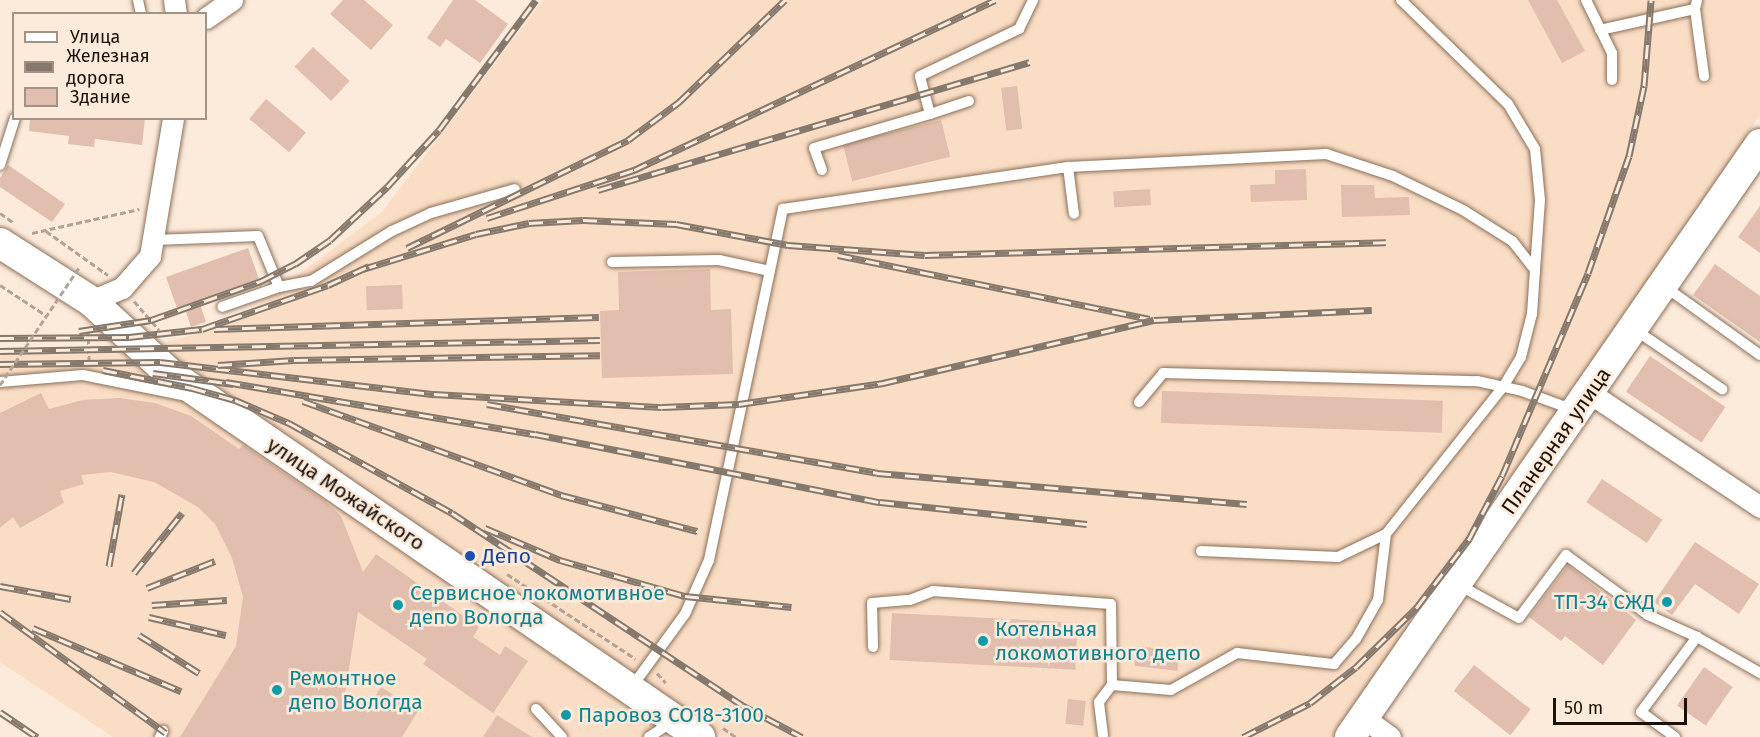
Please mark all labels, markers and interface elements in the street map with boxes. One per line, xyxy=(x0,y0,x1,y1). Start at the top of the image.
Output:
legend xyxy=(12,12,207,120)
text: Улица xyxy=(70,26,120,48)
text: Железная дорога xyxy=(66,45,150,89)
text: Здание xyxy=(70,86,131,108)
street label: Планерная улица xyxy=(1496,363,1616,519)
street label: улица Можайского xyxy=(262,432,430,556)
place label: Депо xyxy=(482,543,531,569)
marker: Депо xyxy=(463,549,477,563)
place label: Сервисное локомотивное депо Вологда xyxy=(410,580,665,630)
place label: ТП-34 СЖД xyxy=(1554,589,1655,615)
marker: ТП-34 СЖД xyxy=(1660,595,1674,609)
marker: Сервисное локомотивное депо Вологда xyxy=(391,598,405,612)
place label: Котельная локомотивного депо xyxy=(995,616,1201,666)
marker: Котельная локомотивного депо xyxy=(976,634,990,648)
place label: Ремонтное депо Вологда xyxy=(289,665,423,715)
marker: Ремонтное депо Вологда xyxy=(270,683,284,697)
scale bar xyxy=(1556,686,1690,724)
text: 50 m xyxy=(1564,697,1603,719)
place label: Паровоз СО18-3100 xyxy=(578,702,764,728)
marker: Паровоз СО18-3100 xyxy=(559,708,573,722)

